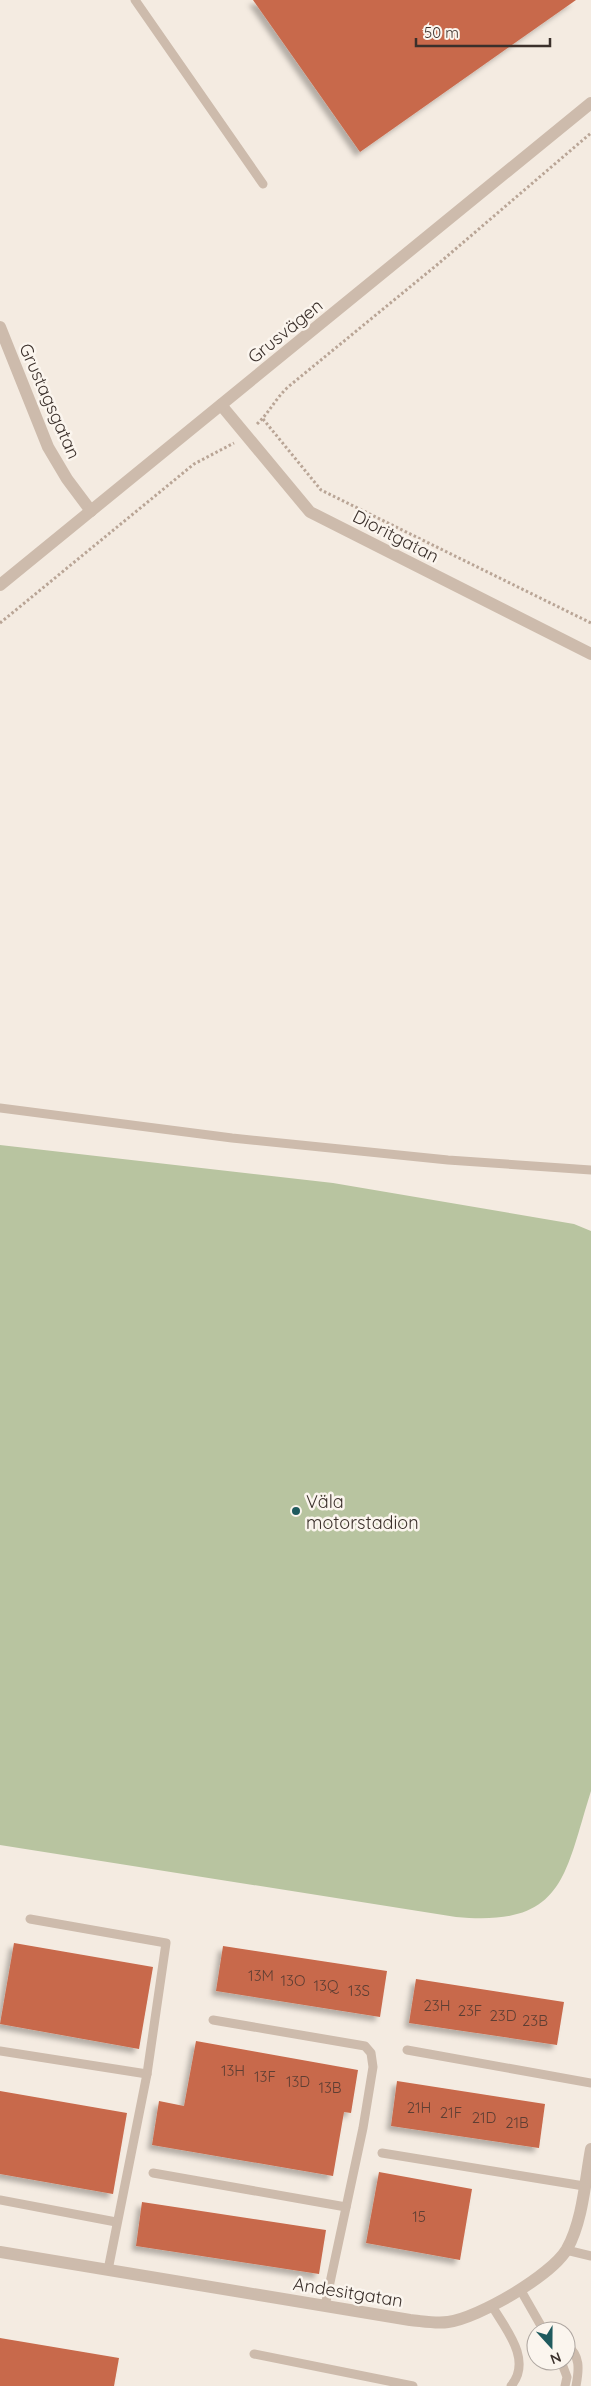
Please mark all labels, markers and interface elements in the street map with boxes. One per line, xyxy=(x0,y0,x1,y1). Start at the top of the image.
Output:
scale bar xyxy=(416,15,550,47)
text: 50 m xyxy=(424,23,459,42)
street label: Grusvägen xyxy=(243,294,327,368)
street label: Grustagsgatan xyxy=(14,340,86,462)
street label: Dioritgatan xyxy=(349,504,443,568)
place label: Väla motorstadion xyxy=(306,1490,419,1534)
marker: Väla motorstadion xyxy=(290,1505,302,1517)
house number: 13M xyxy=(248,1966,274,1985)
house number: 13O xyxy=(281,1971,305,1990)
house number: 13Q xyxy=(313,1976,339,1995)
house number: 13S xyxy=(348,1981,370,2000)
house number: 23H xyxy=(424,1996,450,2015)
house number: 23F xyxy=(458,2001,482,2020)
house number: 23D xyxy=(490,2006,517,2025)
house number: 23B xyxy=(522,2011,548,2030)
house number: 13H xyxy=(221,2061,245,2080)
house number: 13F xyxy=(254,2067,276,2086)
house number: 13D xyxy=(286,2072,310,2091)
house number: 13B xyxy=(318,2078,342,2097)
house number: 21H xyxy=(407,2098,431,2117)
house number: 21F xyxy=(440,2103,462,2122)
house number: 21D xyxy=(472,2108,497,2127)
house number: 21B xyxy=(505,2113,529,2132)
house number: 15 xyxy=(412,2207,426,2226)
street label: Andesitgatan xyxy=(291,2272,405,2312)
north arrow xyxy=(526,2321,576,2371)
text: N xyxy=(548,2348,564,2368)

